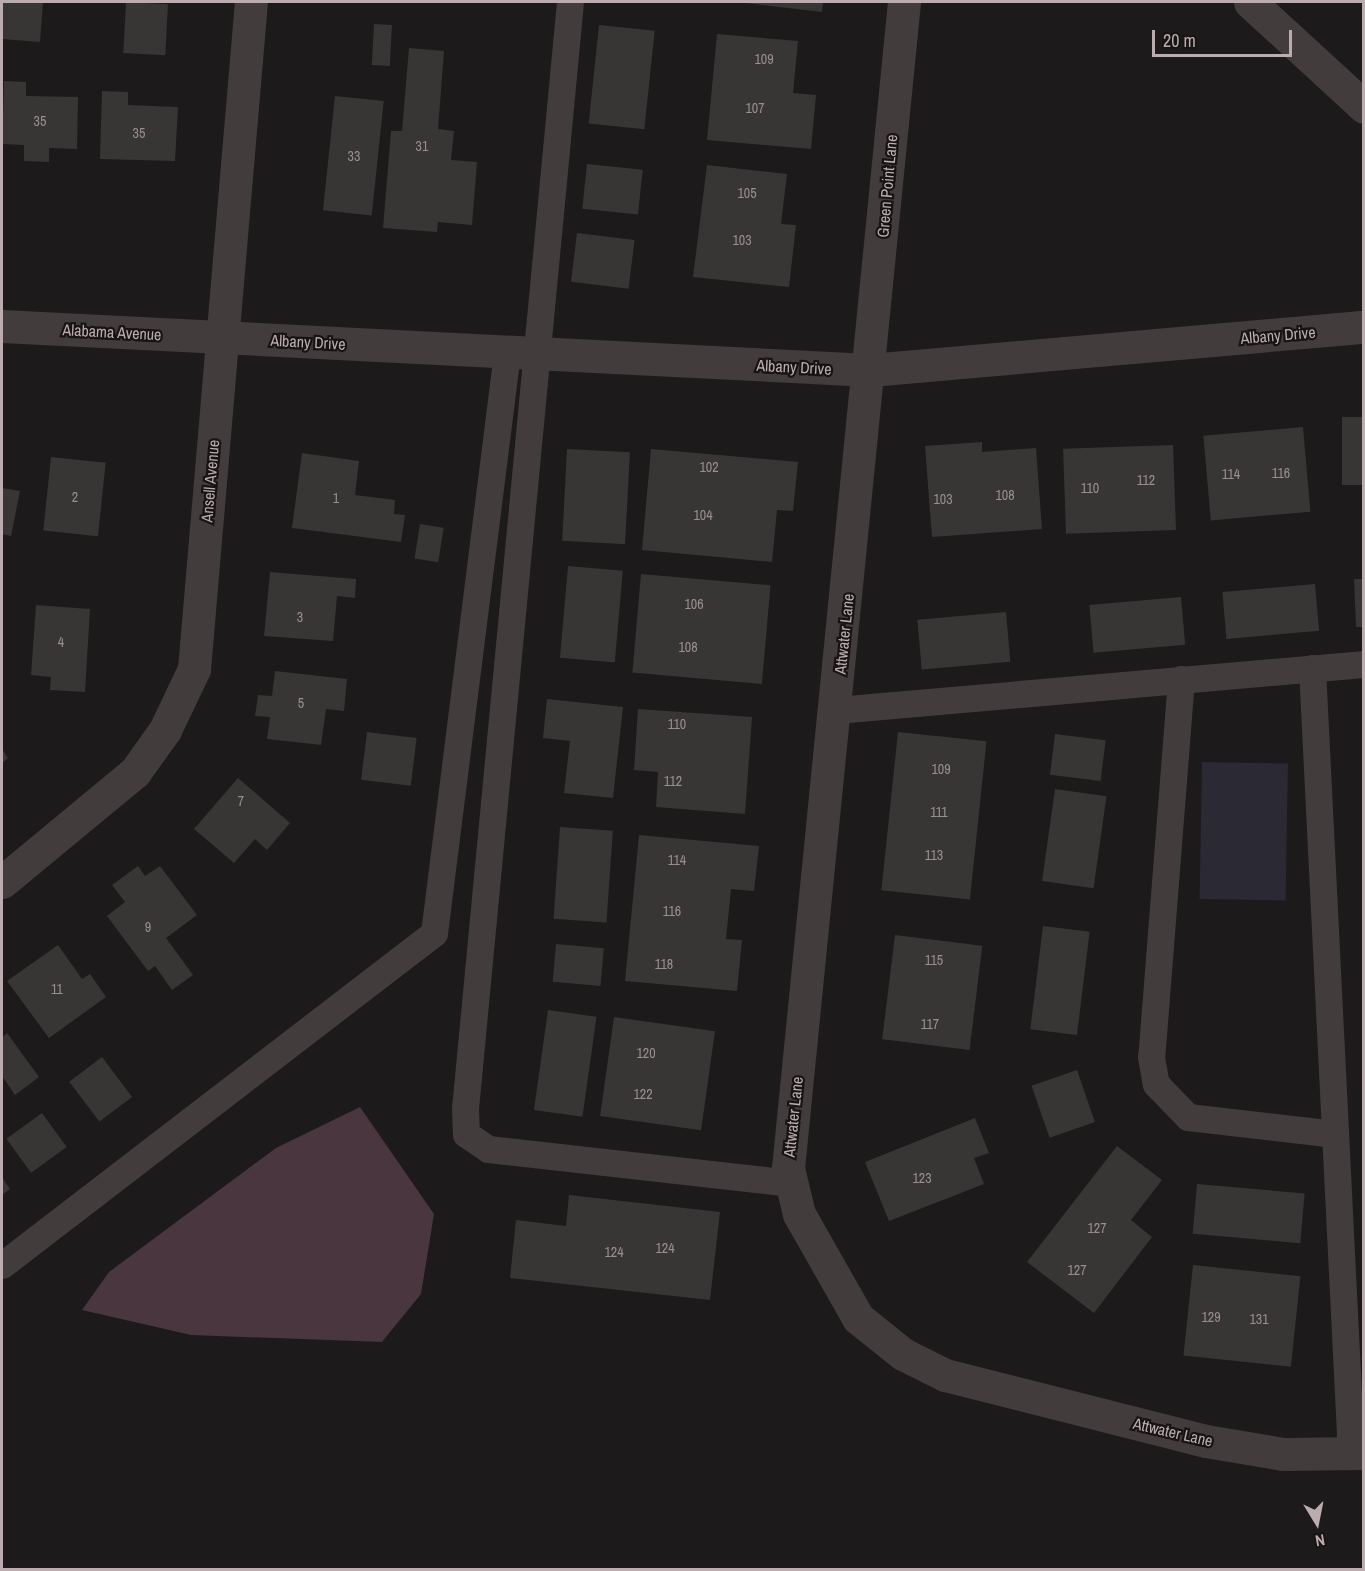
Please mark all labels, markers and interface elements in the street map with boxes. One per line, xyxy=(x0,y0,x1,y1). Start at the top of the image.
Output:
scale bar xyxy=(1155,18,1294,56)
text: 20 m xyxy=(1163,28,1196,53)
house number: 109 xyxy=(754,51,774,67)
house number: 107 xyxy=(745,100,765,116)
house number: 35 xyxy=(34,113,46,129)
house number: 35 xyxy=(133,125,145,141)
street label: Green Point Lane xyxy=(873,134,901,238)
house number: 31 xyxy=(416,138,428,154)
house number: 33 xyxy=(348,148,360,164)
house number: 105 xyxy=(737,185,757,201)
house number: 103 xyxy=(732,232,752,248)
street label: Alabama Avenue xyxy=(62,320,162,344)
street label: Albany Drive xyxy=(1240,322,1316,348)
street label: Albany Drive xyxy=(270,330,346,354)
street label: Albany Drive xyxy=(756,355,832,379)
street label: Ansell Avenue xyxy=(197,438,223,524)
house number: 102 xyxy=(699,459,719,475)
house number: 116 xyxy=(1272,465,1290,481)
house number: 114 xyxy=(1222,466,1240,482)
house number: 112 xyxy=(1137,472,1155,488)
house number: 110 xyxy=(1081,480,1099,496)
house number: 108 xyxy=(995,487,1015,503)
house number: 2 xyxy=(72,489,78,505)
house number: 1 xyxy=(333,490,339,506)
house number: 103 xyxy=(933,491,953,507)
house number: 104 xyxy=(693,507,713,523)
street label: Attwater Lane xyxy=(830,593,858,675)
house number: 106 xyxy=(684,596,704,612)
house number: 3 xyxy=(297,609,303,625)
house number: 4 xyxy=(58,634,64,650)
house number: 108 xyxy=(678,639,698,655)
house number: 5 xyxy=(298,695,304,711)
house number: 110 xyxy=(668,716,686,732)
house number: 109 xyxy=(931,761,951,777)
house number: 112 xyxy=(664,773,682,789)
house number: 7 xyxy=(238,793,244,809)
house number: 111 xyxy=(930,804,948,820)
house number: 113 xyxy=(925,847,943,863)
house number: 114 xyxy=(668,852,686,868)
house number: 116 xyxy=(663,903,681,919)
house number: 9 xyxy=(145,919,151,935)
house number: 115 xyxy=(925,952,943,968)
house number: 118 xyxy=(655,956,673,972)
house number: 11 xyxy=(51,981,63,997)
house number: 117 xyxy=(921,1016,939,1032)
house number: 120 xyxy=(636,1045,656,1061)
street label: Attwater Lane xyxy=(779,1076,807,1158)
house number: 122 xyxy=(633,1086,653,1102)
house number: 123 xyxy=(912,1170,932,1186)
house number: 127 xyxy=(1087,1220,1107,1236)
house number: 124 xyxy=(655,1240,675,1256)
house number: 124 xyxy=(604,1244,624,1260)
house number: 127 xyxy=(1067,1262,1087,1278)
house number: 129 xyxy=(1201,1309,1221,1325)
house number: 131 xyxy=(1249,1311,1269,1327)
street label: Attwater Lane xyxy=(1131,1414,1215,1450)
north arrow xyxy=(1287,1493,1347,1553)
text: N xyxy=(1314,1529,1327,1552)

